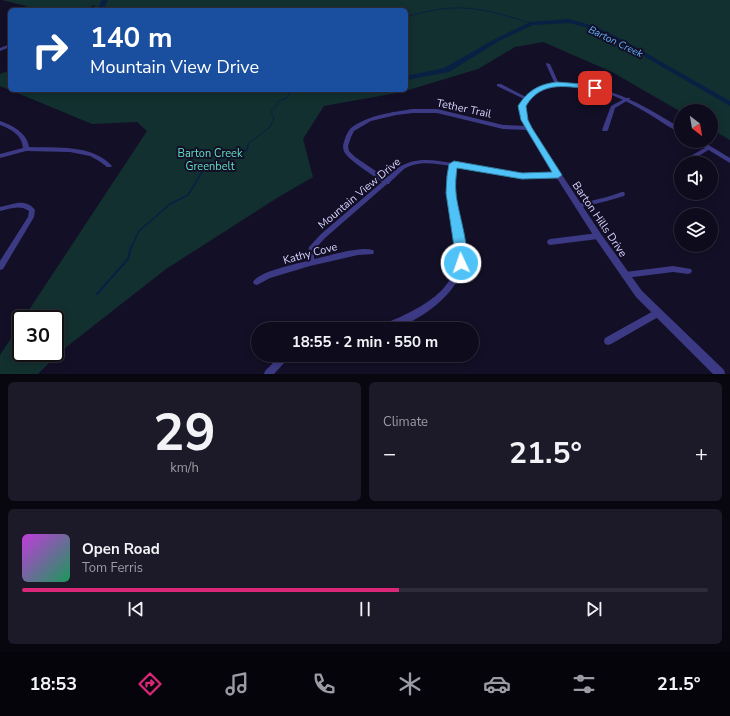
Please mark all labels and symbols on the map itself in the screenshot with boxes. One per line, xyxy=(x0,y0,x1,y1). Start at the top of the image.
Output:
water label: Barton Creek xyxy=(586,23,646,62)
pin xyxy=(578,71,612,105)
street label: Tether Trail xyxy=(435,95,493,122)
north arrow xyxy=(674,104,718,148)
park label: Barton Creek Greenbelt xyxy=(178,146,243,174)
street label: Mountain View Drive xyxy=(315,154,404,232)
street label: Barton Hills Drive xyxy=(569,179,631,260)
street label: Kathy Cove xyxy=(281,239,339,268)
position arrow xyxy=(440,242,482,284)
speed limit sign: 30 xyxy=(12,310,64,362)

